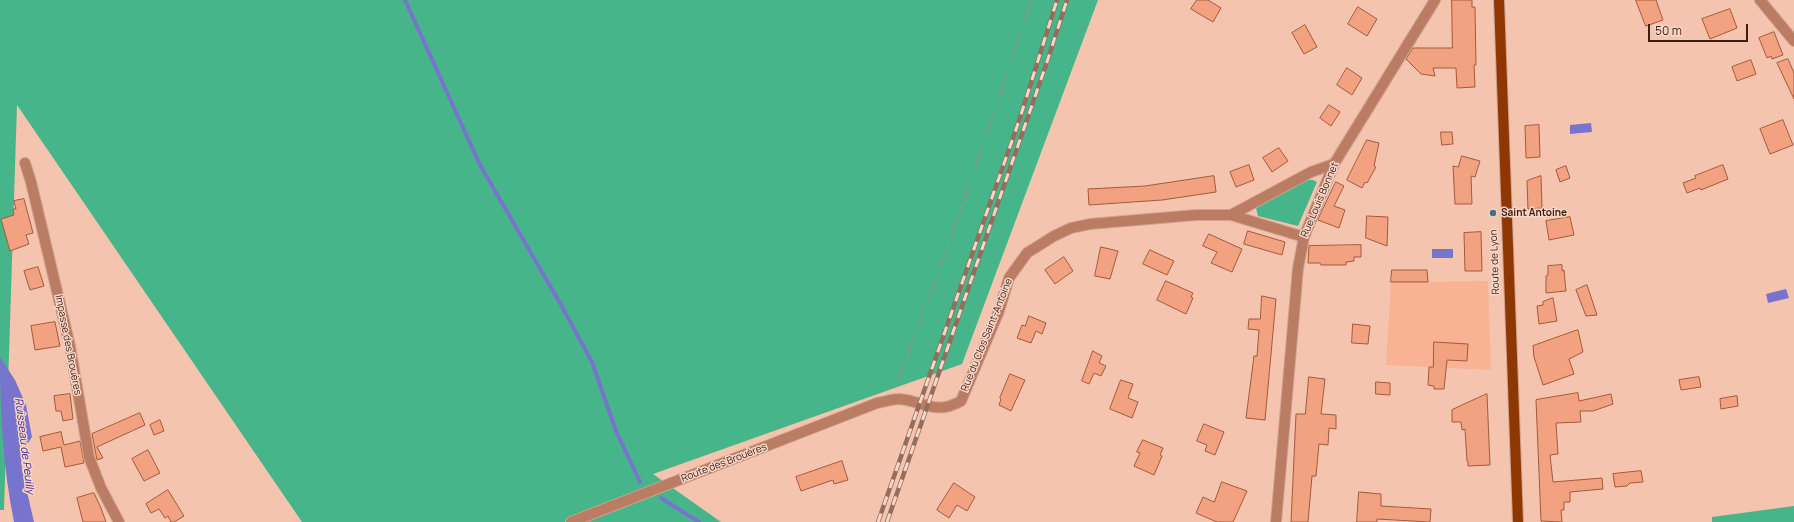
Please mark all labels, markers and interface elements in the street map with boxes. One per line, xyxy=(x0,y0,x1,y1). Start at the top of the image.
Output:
scale bar xyxy=(1650,16,1750,42)
text: 50 m xyxy=(1655,22,1682,39)
street label: Rue Louis Bonnet xyxy=(1299,161,1341,239)
place label: Saint Antoine xyxy=(1501,207,1567,219)
marker: Saint Antoine xyxy=(1488,208,1498,218)
street label: Route de Lyon xyxy=(1488,229,1502,295)
street label: Rue du Clos Saint-Antoine xyxy=(959,277,1015,393)
street label: Impasse des Brouères xyxy=(52,294,84,396)
water label: Ruisseau de Peuilly xyxy=(12,397,36,495)
street label: Route des Brouères xyxy=(679,441,769,485)

